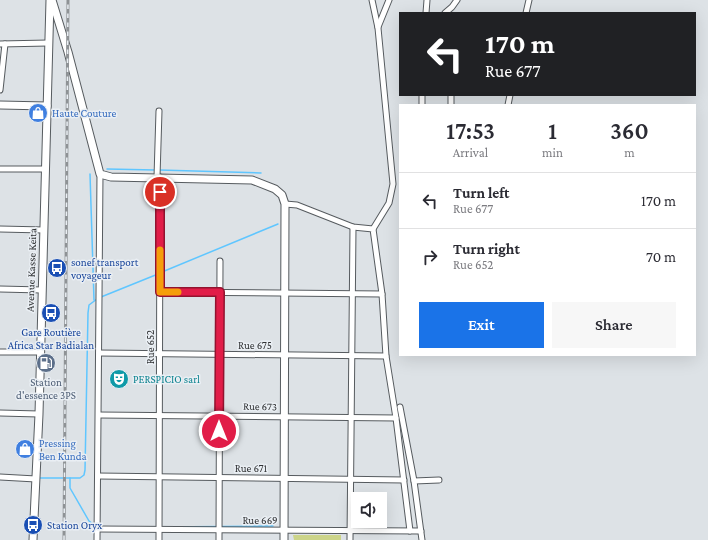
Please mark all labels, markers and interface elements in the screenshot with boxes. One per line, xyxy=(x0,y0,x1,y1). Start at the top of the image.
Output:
icon: left xyxy=(419,28,471,80)
text: 170 m xyxy=(485,28,555,59)
text: Rue 677 xyxy=(485,61,541,81)
shop icon: Haute Couture xyxy=(27,102,49,124)
place label: Haute Couture xyxy=(52,107,116,119)
text: 17:53 xyxy=(446,117,495,144)
text: 1 xyxy=(548,117,557,144)
text: 360 xyxy=(610,117,649,144)
text: Arrival xyxy=(453,145,488,160)
text: min xyxy=(542,145,563,160)
text: m xyxy=(624,145,635,160)
pin xyxy=(143,175,177,209)
icon: arrive xyxy=(149,181,171,203)
text: Turn left xyxy=(453,185,509,201)
icon: left xyxy=(419,190,441,212)
text: 170 m xyxy=(641,193,676,209)
text: Rue 677 xyxy=(453,201,493,216)
street label: Avenue Kasse Keita xyxy=(24,228,38,312)
text: Turn right xyxy=(453,241,520,257)
icon: right xyxy=(419,246,441,268)
text: 70 m xyxy=(646,249,676,265)
place label: sonef transport voyageur xyxy=(70,256,139,282)
bus stop icon: sonef transport voyageur xyxy=(46,257,68,279)
text: Rue 652 xyxy=(453,257,494,272)
bus stop icon: Gare Routière Africa Star Badialan xyxy=(40,302,62,324)
button: Exit xyxy=(419,302,544,348)
button: Share xyxy=(552,302,676,348)
place label: Gare Routière Africa Star Badialan xyxy=(8,326,94,351)
street label: Rue 652 xyxy=(144,330,156,364)
street label: Rue 675 xyxy=(238,339,272,351)
fuel station icon: Station d'essence 3PS xyxy=(35,352,57,374)
theatre icon: PERSPICIO sarl xyxy=(108,368,130,390)
place label: PERSPICIO sarl xyxy=(133,373,200,385)
place label: Station d'essence 3PS xyxy=(16,376,76,401)
street label: Rue 673 xyxy=(243,400,277,412)
position arrow xyxy=(198,410,240,452)
place label: Pressing Ben Kunda xyxy=(39,437,87,462)
shop icon: Pressing Ben Kunda xyxy=(14,438,36,460)
street label: Rue 671 xyxy=(235,462,268,474)
map controls xyxy=(351,492,387,528)
button: sound xyxy=(351,492,387,528)
bus stop icon: Station Oryx xyxy=(22,514,44,536)
street label: Rue 669 xyxy=(242,514,278,526)
place label: Station Oryx xyxy=(47,519,102,532)

